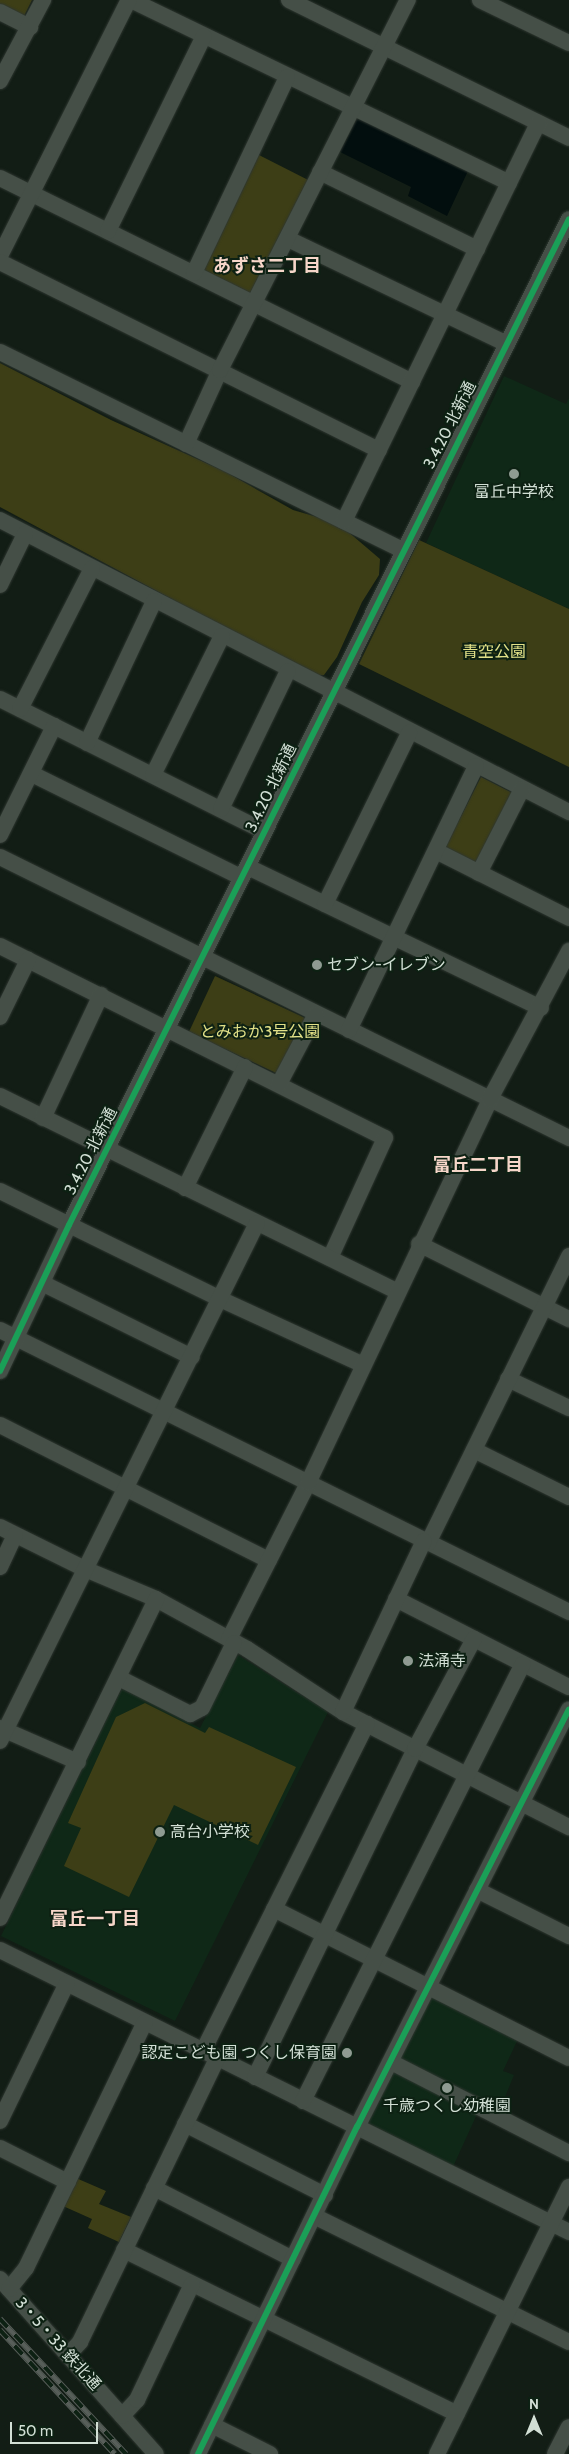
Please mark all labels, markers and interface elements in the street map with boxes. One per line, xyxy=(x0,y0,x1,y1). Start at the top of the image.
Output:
district label: あずさ二丁目 xyxy=(213,255,321,277)
street label: 3.4.20 北新通 xyxy=(420,378,480,472)
marker: 富丘中学校 xyxy=(508,468,520,480)
place label: 富丘中学校 xyxy=(474,482,554,502)
park label: 青空公園 xyxy=(462,642,526,662)
street label: 3.4.20 北新通 xyxy=(241,741,301,835)
place label: セブン-イレブン xyxy=(327,955,446,975)
marker: セブン-イレブン xyxy=(311,959,323,971)
park label: とみおか3号公園 xyxy=(200,1022,320,1042)
street label: 3.4.20 北新通 xyxy=(61,1104,121,1198)
district label: 富丘二丁目 xyxy=(433,1154,523,1176)
place label: 法涌寺 xyxy=(418,1651,466,1671)
marker: 法涌寺 xyxy=(402,1655,414,1667)
place label: 高台小学校 xyxy=(170,1822,250,1842)
marker: 高台小学校 xyxy=(154,1826,166,1838)
district label: 富丘一丁目 xyxy=(50,1908,140,1930)
place label: 認定こども園 つくし保育園 xyxy=(141,2043,337,2063)
marker: 認定こども園 つくし保育園 xyxy=(341,2047,353,2059)
marker: 千歳つくし幼稚園 xyxy=(441,2082,453,2094)
place label: 千歳つくし幼稚園 xyxy=(383,2096,511,2116)
street label: 3・5・33 鉄北通 xyxy=(11,2294,105,2394)
north arrow xyxy=(509,2394,559,2444)
text: N xyxy=(529,2395,539,2413)
scale bar xyxy=(12,2412,100,2444)
text: 50 m xyxy=(18,2422,53,2440)

